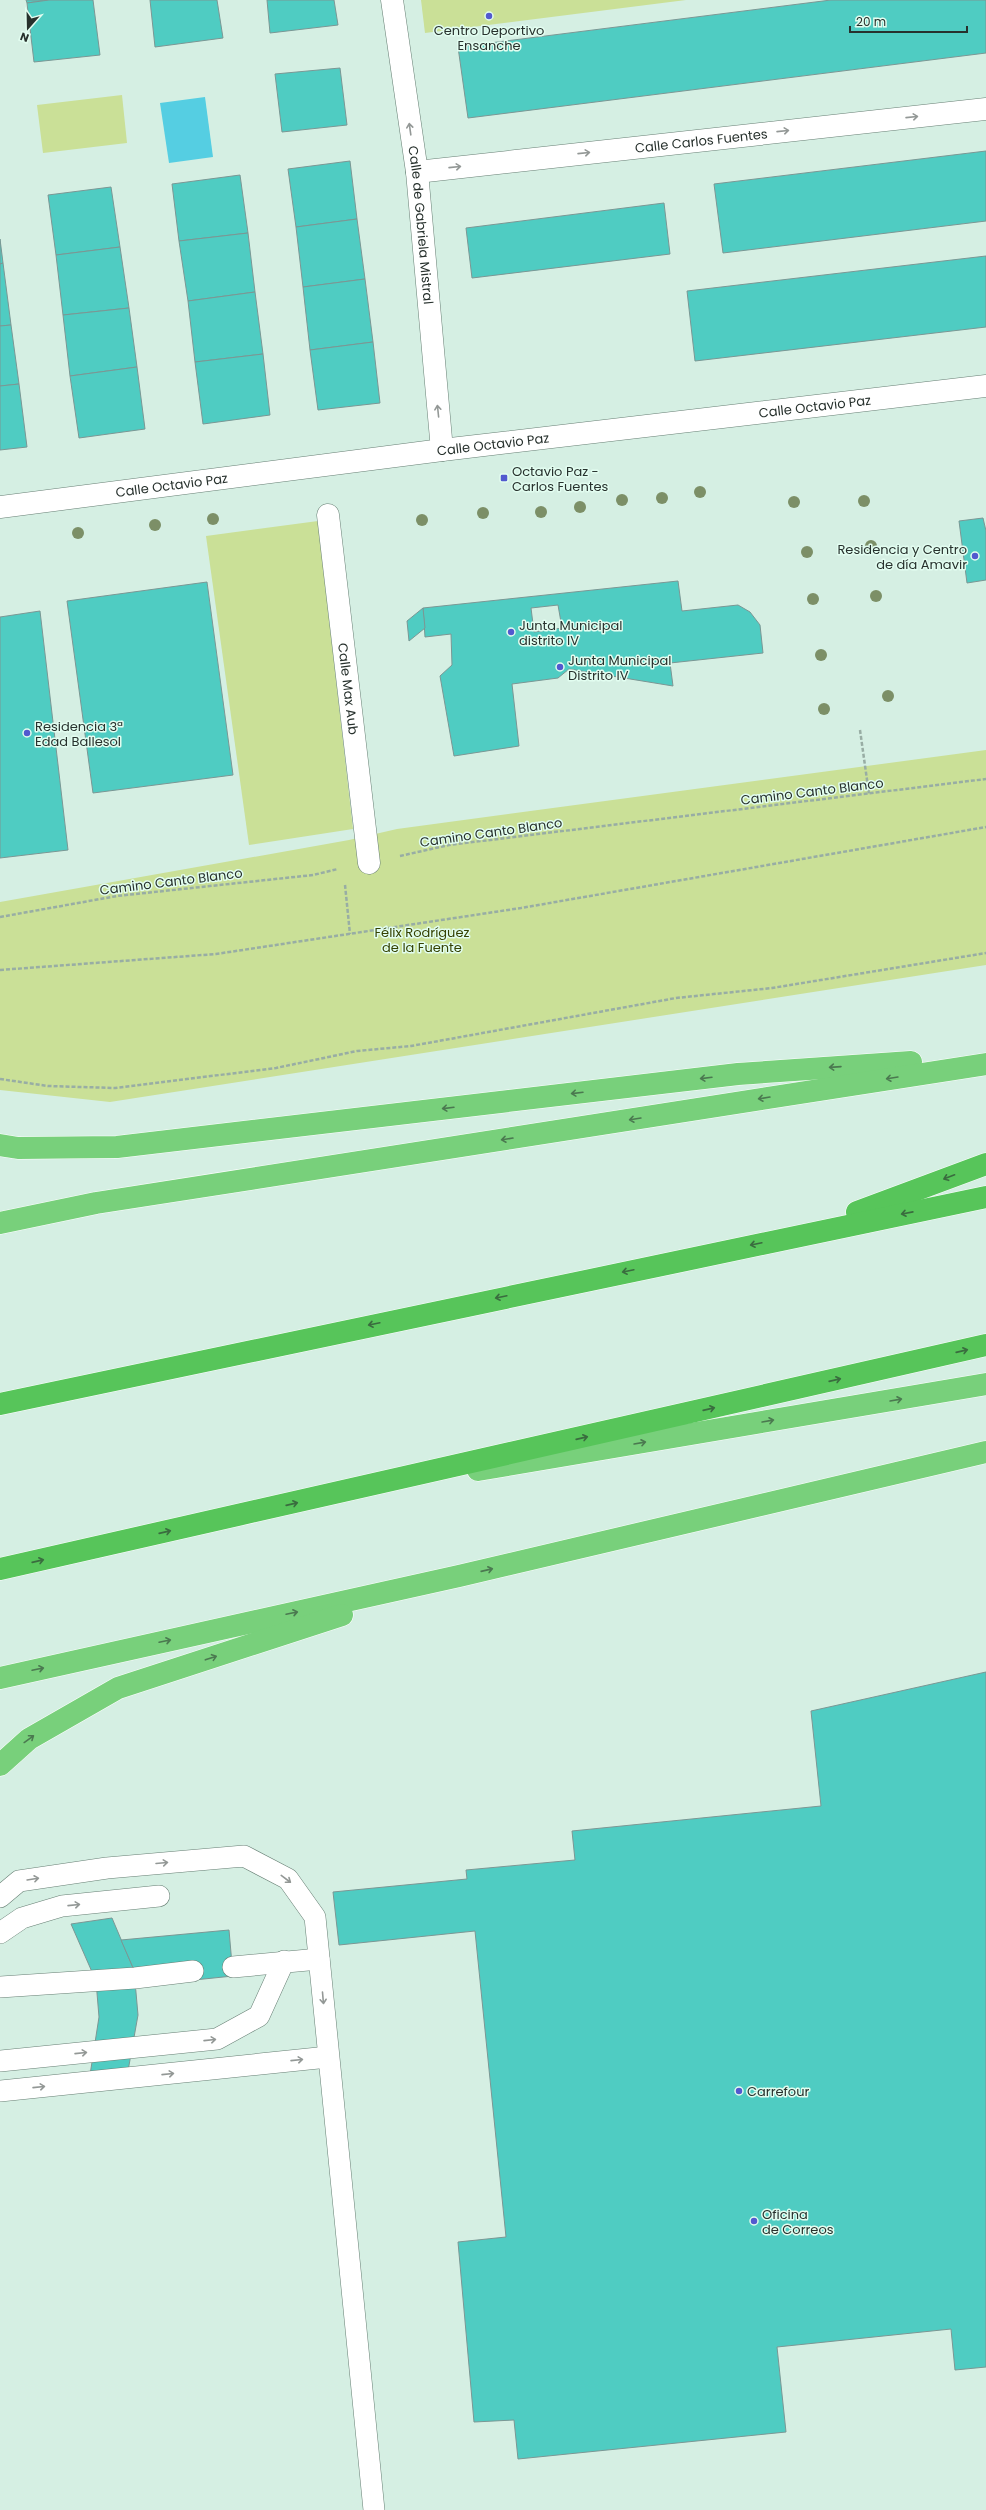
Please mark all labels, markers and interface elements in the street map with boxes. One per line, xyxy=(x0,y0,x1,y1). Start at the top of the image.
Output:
north arrow xyxy=(8,8,48,48)
scale bar xyxy=(850,8,967,34)
marker: Centro Deportivo Ensanche xyxy=(484,11,494,21)
text: 20 m xyxy=(856,13,886,30)
place label: Centro Deportivo Ensanche xyxy=(434,21,544,55)
text: N xyxy=(18,28,31,46)
one-way arrow xyxy=(906,113,919,121)
one-way arrow xyxy=(406,123,414,136)
street label: Calle Carlos Fuentes xyxy=(634,124,769,158)
one-way arrow xyxy=(776,128,789,135)
street label: Calle de Gabriela Mistral xyxy=(403,145,438,305)
one-way arrow xyxy=(578,149,591,157)
one-way arrow xyxy=(448,164,461,171)
street label: Calle Octavio Paz xyxy=(758,391,872,423)
one-way arrow xyxy=(434,405,442,418)
street label: Calle Octavio Paz xyxy=(436,428,550,461)
place label: Octavio Paz - Carlos Fuentes xyxy=(512,462,608,496)
street label: Calle Octavio Paz xyxy=(114,469,229,502)
marker: Octavio Paz - Carlos Fuentes xyxy=(499,473,509,483)
place label: Residencia y Centro de día Amavir xyxy=(837,540,967,574)
marker: Residencia y Centro de día Amavir xyxy=(970,551,980,561)
place label: Junta Municipal distrito IV xyxy=(519,616,622,650)
marker: Junta Municipal distrito IV xyxy=(506,627,516,637)
street label: Calle Max Aub xyxy=(333,642,363,736)
place label: Junta Municipal Distrito IV xyxy=(568,651,671,685)
marker: Junta Municipal Distrito IV xyxy=(555,662,565,672)
place label: Residencia 3ª Edad Ballesol xyxy=(35,717,123,751)
marker: Residencia 3ª Edad Ballesol xyxy=(22,728,32,738)
street label: Camino Canto Blanco xyxy=(740,773,885,810)
street label: Camino Canto Blanco xyxy=(419,813,564,852)
street label: Camino Canto Blanco xyxy=(99,863,244,900)
park label: Félix Rodríguez de la Fuente xyxy=(375,923,470,957)
one-way arrow xyxy=(829,1064,842,1071)
one-way arrow xyxy=(700,1074,713,1082)
one-way arrow xyxy=(886,1074,899,1082)
one-way arrow xyxy=(571,1089,584,1097)
one-way arrow xyxy=(758,1095,771,1103)
one-way arrow xyxy=(442,1104,455,1112)
one-way arrow xyxy=(629,1115,642,1123)
one-way arrow xyxy=(501,1135,514,1143)
one-way arrow xyxy=(944,1174,956,1182)
one-way arrow xyxy=(900,1209,913,1217)
one-way arrow xyxy=(750,1240,763,1248)
one-way arrow xyxy=(622,1267,635,1275)
one-way arrow xyxy=(495,1294,508,1302)
one-way arrow xyxy=(368,1321,381,1329)
one-way arrow xyxy=(955,1346,968,1354)
one-way arrow xyxy=(828,1375,841,1383)
one-way arrow xyxy=(889,1395,902,1403)
one-way arrow xyxy=(702,1404,715,1412)
one-way arrow xyxy=(761,1417,774,1425)
one-way arrow xyxy=(575,1433,588,1441)
one-way arrow xyxy=(633,1439,646,1447)
one-way arrow xyxy=(285,1499,298,1507)
one-way arrow xyxy=(158,1528,171,1536)
one-way arrow xyxy=(31,1556,44,1564)
one-way arrow xyxy=(480,1565,493,1573)
one-way arrow xyxy=(285,1609,298,1617)
one-way arrow xyxy=(158,1637,171,1645)
one-way arrow xyxy=(204,1654,217,1661)
one-way arrow xyxy=(31,1665,44,1673)
one-way arrow xyxy=(24,1735,35,1743)
one-way arrow xyxy=(155,1860,168,1867)
one-way arrow xyxy=(26,1875,39,1883)
one-way arrow xyxy=(280,1875,291,1883)
one-way arrow xyxy=(67,1901,80,1908)
one-way arrow xyxy=(319,1991,326,2004)
one-way arrow xyxy=(203,2036,216,2044)
one-way arrow xyxy=(74,2049,87,2057)
one-way arrow xyxy=(290,2057,303,2064)
one-way arrow xyxy=(161,2070,174,2077)
place label: Carrefour xyxy=(747,2082,809,2101)
one-way arrow xyxy=(32,2083,45,2091)
marker: Carrefour xyxy=(734,2086,744,2096)
place label: Oficina de Correos xyxy=(762,2205,834,2239)
marker: Oficina de Correos xyxy=(749,2216,759,2226)

